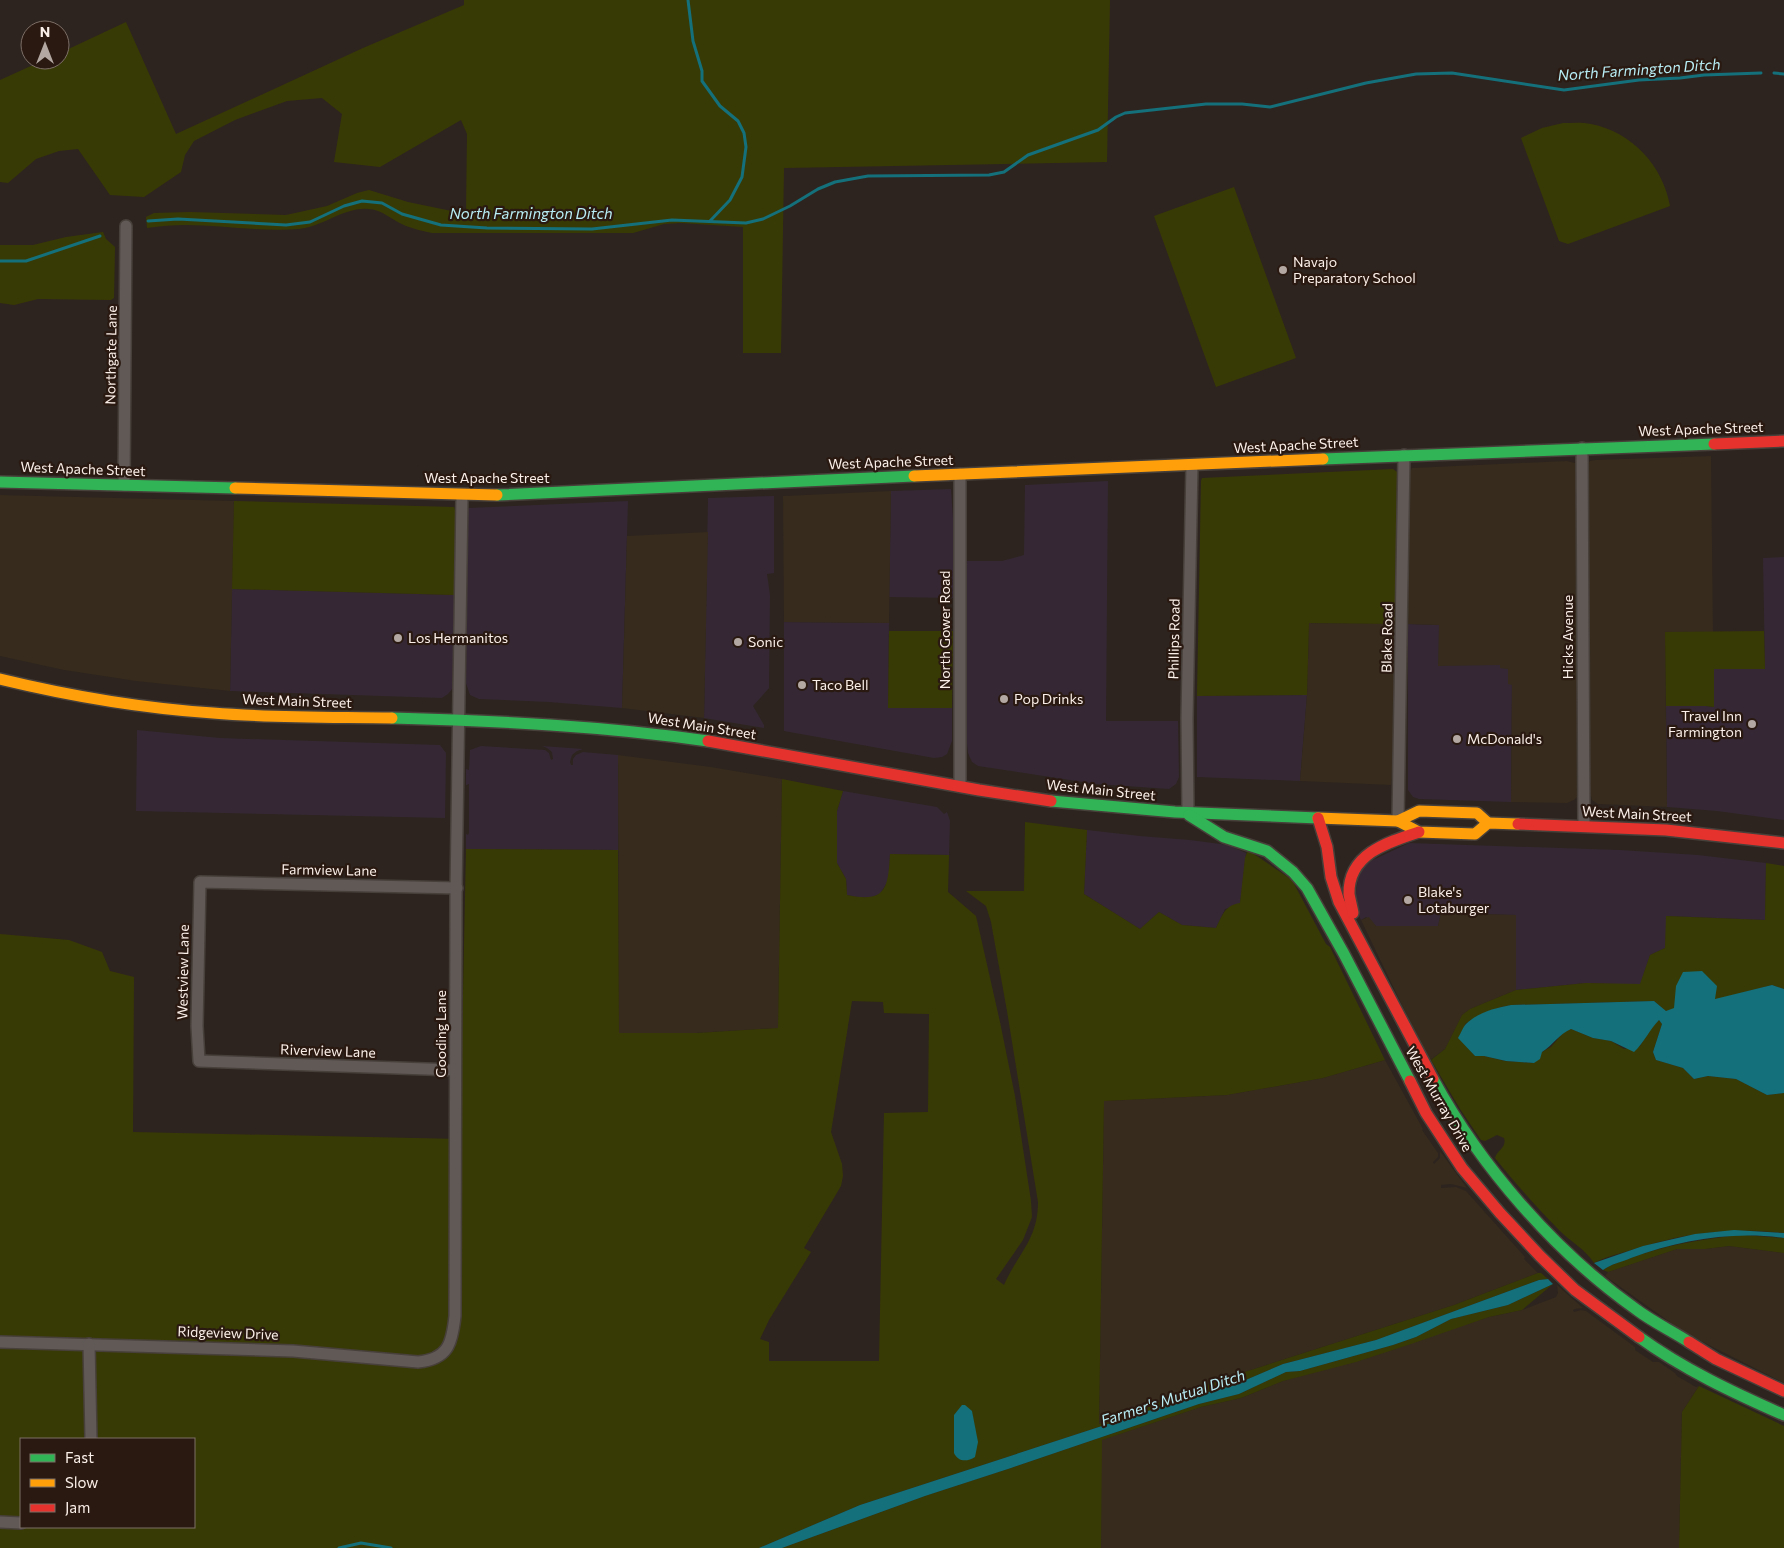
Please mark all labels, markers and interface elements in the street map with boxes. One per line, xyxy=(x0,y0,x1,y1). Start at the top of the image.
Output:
north arrow xyxy=(20,20,70,70)
text: N xyxy=(40,23,50,40)
water label: North Farmington Ditch xyxy=(1557,54,1721,84)
water label: North Farmington Ditch xyxy=(449,204,613,222)
place label: Navajo Preparatory School xyxy=(1293,253,1416,286)
marker: Navajo Preparatory School xyxy=(1277,264,1289,276)
street label: Northgate Lane xyxy=(101,305,120,405)
street label: West Apache Street xyxy=(1638,418,1764,439)
street label: West Apache Street xyxy=(1233,433,1359,456)
street label: West Apache Street xyxy=(828,451,954,472)
street label: West Apache Street xyxy=(20,458,146,479)
street label: West Apache Street xyxy=(424,469,550,486)
street label: North Gower Road xyxy=(936,571,953,689)
street label: Hicks Avenue xyxy=(1559,595,1576,679)
street label: Phillips Road xyxy=(1164,598,1183,680)
street label: Blake Road xyxy=(1377,603,1396,673)
place label: Los Hermanitos xyxy=(408,629,508,646)
marker: Los Hermanitos xyxy=(392,632,404,644)
place label: Sonic xyxy=(748,633,783,650)
marker: Sonic xyxy=(732,636,744,648)
place label: Taco Bell xyxy=(812,676,869,693)
marker: Taco Bell xyxy=(796,679,808,691)
street label: West Main Street xyxy=(242,690,352,711)
place label: Pop Drinks xyxy=(1014,690,1083,707)
marker: Pop Drinks xyxy=(998,693,1010,705)
place label: Travel Inn Farmington xyxy=(1668,707,1742,740)
street label: West Main Street xyxy=(646,709,758,743)
marker: Travel Inn Farmington xyxy=(1746,718,1758,730)
place label: McDonald's xyxy=(1467,730,1542,747)
marker: McDonald's xyxy=(1451,733,1463,745)
street label: West Main Street xyxy=(1046,775,1157,804)
street label: West Main Street xyxy=(1582,802,1693,825)
street label: Farmview Lane xyxy=(281,860,377,879)
place label: Blake's Lotaburger xyxy=(1418,883,1490,916)
marker: Blake's Lotaburger xyxy=(1402,894,1414,906)
street label: Westview Lane xyxy=(173,924,192,1020)
street label: Gooding Lane xyxy=(432,990,449,1078)
street label: Riverview Lane xyxy=(280,1040,376,1061)
street label: West Murray Drive xyxy=(1402,1043,1476,1154)
street label: Ridgeview Drive xyxy=(177,1322,279,1343)
water label: Farmer's Mutual Ditch xyxy=(1098,1365,1247,1429)
legend xyxy=(20,1438,195,1528)
text: Fast xyxy=(65,1448,94,1466)
text: Slow xyxy=(65,1473,98,1491)
text: Jam xyxy=(65,1498,90,1516)

